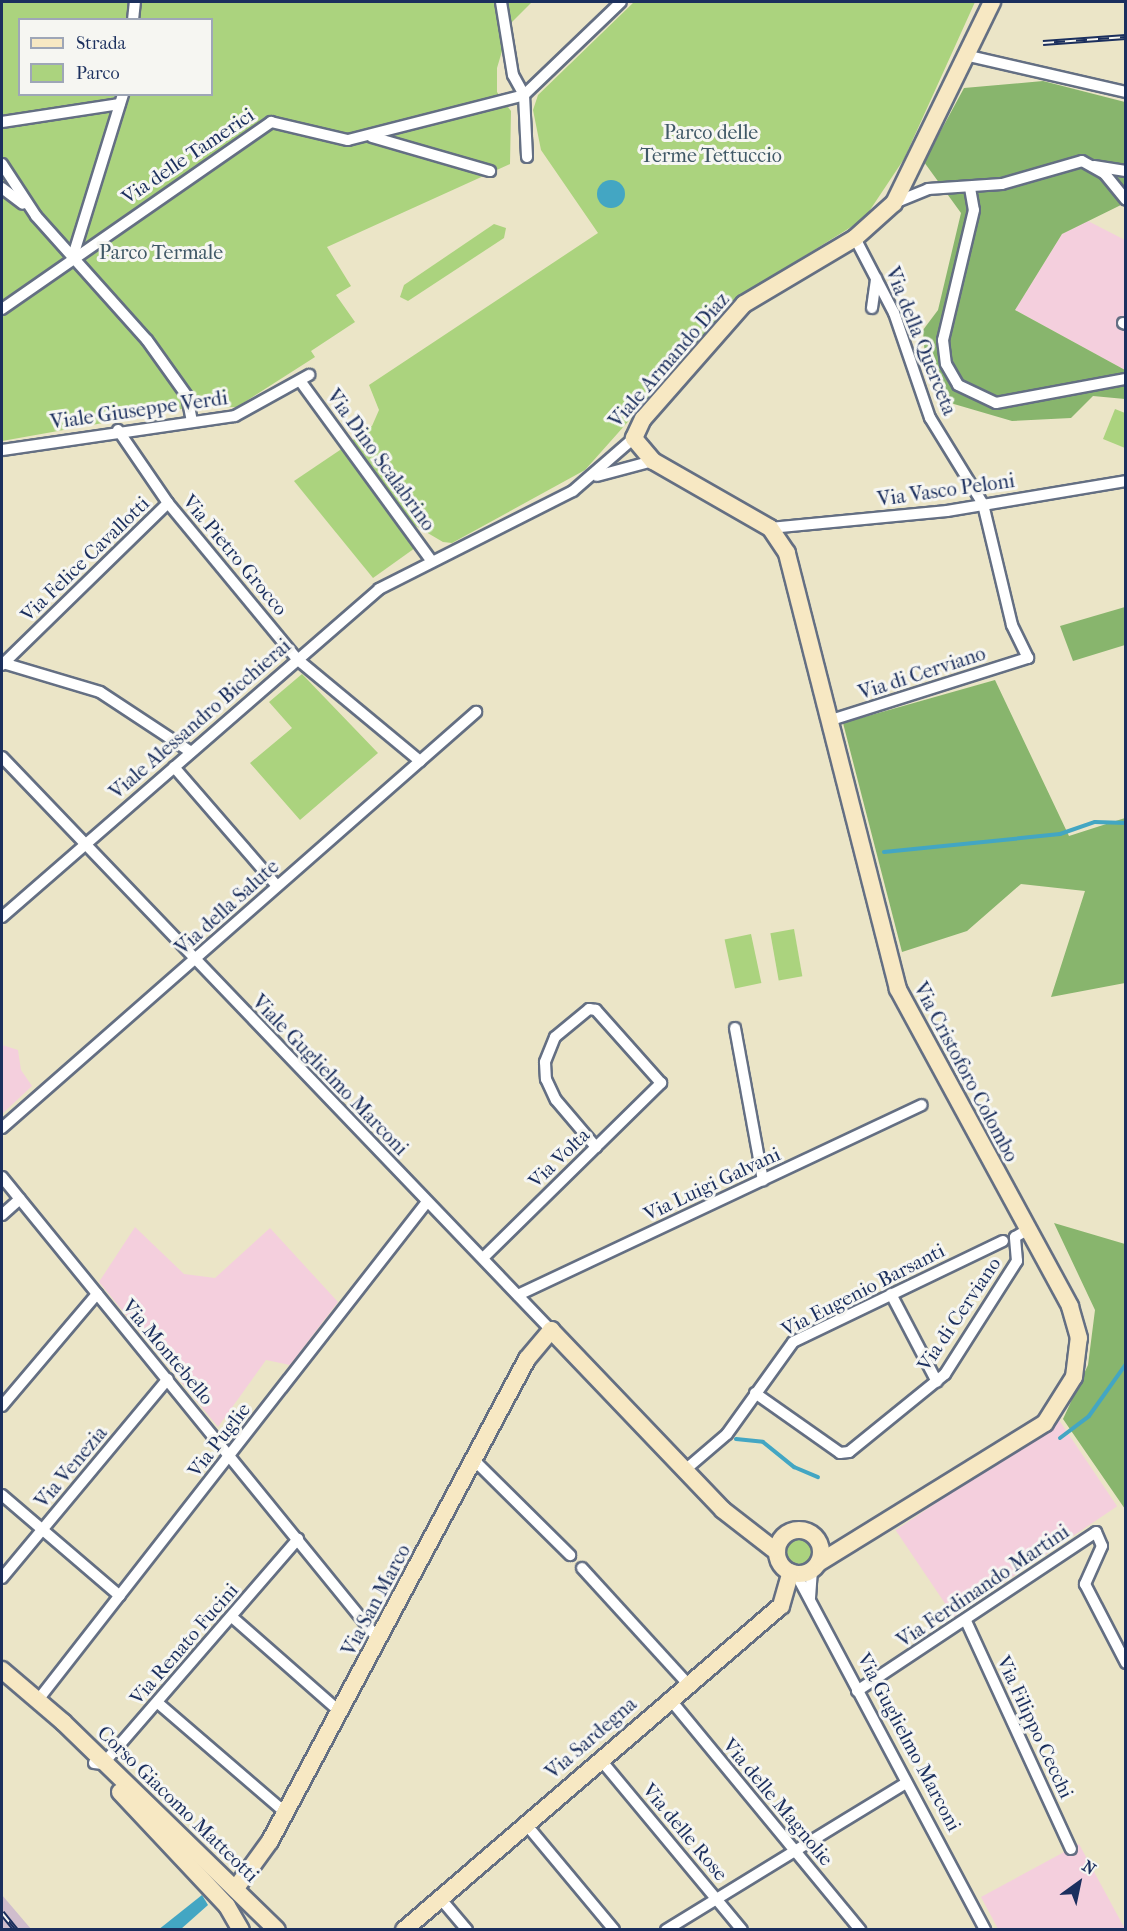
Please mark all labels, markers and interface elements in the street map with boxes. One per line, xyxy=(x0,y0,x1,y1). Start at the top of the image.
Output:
legend xyxy=(18,18,213,96)
text: Strada xyxy=(76,33,126,54)
text: Parco xyxy=(76,63,120,84)
street label: Via delle Tamerici xyxy=(117,103,259,209)
park label: Parco delle Terme Tettuccio xyxy=(640,121,782,168)
park label: Parco Termale xyxy=(99,240,223,264)
street label: Via della Querceta xyxy=(880,263,962,419)
street label: Viale Armando Diaz xyxy=(604,288,734,432)
street label: Via Dino Scalabrino xyxy=(322,385,440,535)
street label: Viale Giuseppe Verdi xyxy=(49,386,229,434)
street label: Via Vasco Peloni xyxy=(876,468,1016,512)
street label: Via Pietro Grocco xyxy=(177,490,293,620)
street label: Via Felice Cavallotti xyxy=(16,491,154,627)
street label: Viale Alessandro Bicchierai xyxy=(105,634,295,804)
street label: Via di Cerviano xyxy=(855,641,989,705)
street label: Via della Salute xyxy=(170,854,284,960)
street label: Via Cristoforo Colombo xyxy=(908,978,1024,1166)
street label: Viale Guglielmo Marconi xyxy=(247,990,413,1160)
street label: Via Volta xyxy=(523,1123,595,1193)
street label: Via Luigi Galvani xyxy=(640,1142,784,1226)
street label: Via Eugenio Barsanti xyxy=(777,1238,949,1342)
street label: Via di Cerviano xyxy=(912,1252,1006,1376)
street label: Via Montebello xyxy=(117,1294,219,1410)
street label: Via Puglie xyxy=(183,1398,255,1482)
street label: Via Venezia xyxy=(30,1421,112,1513)
street label: Via Ferdinando Martini xyxy=(892,1519,1074,1653)
street label: Via San Marco xyxy=(337,1540,415,1660)
street label: Via Renato Fucini xyxy=(125,1578,243,1710)
street label: Via Guglielmo Marconi xyxy=(852,1649,966,1835)
street label: Via Filippo Cecchi xyxy=(991,1652,1079,1802)
street label: Via Sardegna xyxy=(541,1692,641,1784)
street label: Corso Giacomo Matteotti xyxy=(92,1721,264,1887)
street label: Via delle Magnolie xyxy=(718,1733,838,1871)
street label: Via delle Rose xyxy=(637,1778,733,1886)
north arrow xyxy=(1049,1853,1109,1913)
text: N xyxy=(1079,1856,1099,1879)

